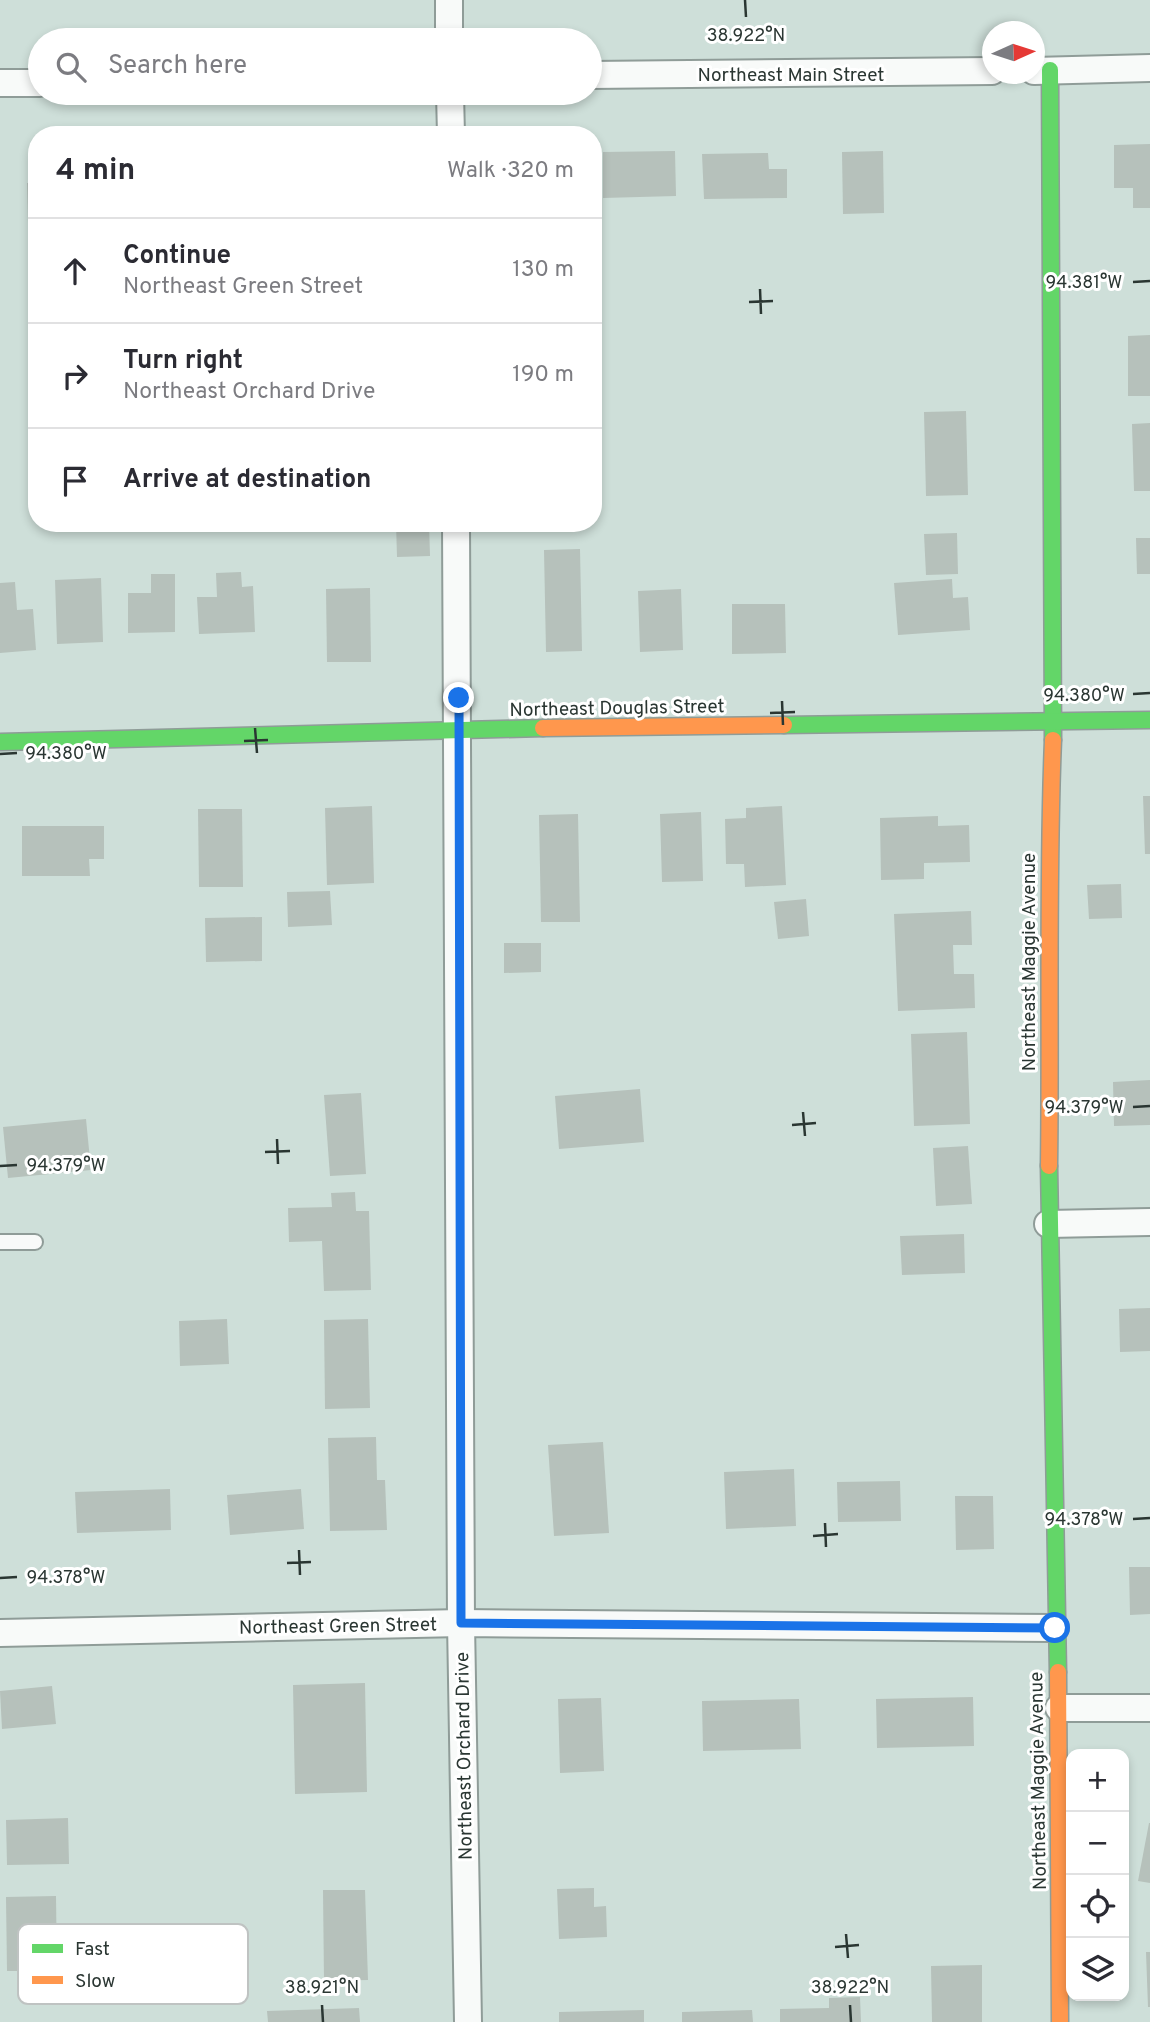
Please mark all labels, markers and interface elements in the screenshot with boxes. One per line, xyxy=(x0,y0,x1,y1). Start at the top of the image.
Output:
north arrow xyxy=(982,21,1045,84)
text: 38.922°N xyxy=(707,25,785,48)
search box xyxy=(28,28,602,105)
icon: search xyxy=(52,48,90,86)
text: Search here xyxy=(108,50,247,83)
street label: Northeast Main Street xyxy=(698,64,884,88)
text: 4 min xyxy=(56,153,135,190)
text: Walk · 320 m xyxy=(447,157,574,186)
text: Continue xyxy=(123,240,231,273)
icon: ahead xyxy=(56,252,94,290)
text: 130 m xyxy=(512,256,574,285)
text: 94.381°W xyxy=(1046,272,1122,295)
text: Northeast Green Street xyxy=(123,273,363,302)
text: Turn right xyxy=(123,345,243,378)
icon: right xyxy=(56,357,94,395)
text: 190 m xyxy=(512,361,574,390)
text: Northeast Orchard Drive xyxy=(123,378,375,407)
icon: arrive xyxy=(56,462,94,500)
text: Arrive at destination xyxy=(123,464,371,497)
route end xyxy=(443,682,474,713)
text: 94.380°W xyxy=(1043,685,1125,708)
street label: Northeast Douglas Street xyxy=(509,695,725,723)
text: 94.380°W xyxy=(25,743,107,766)
street label: Northeast Maggie Avenue xyxy=(1018,853,1042,1071)
text: 94.379°W xyxy=(1044,1097,1124,1120)
text: 94.379°W xyxy=(26,1155,106,1178)
text: 94.378°W xyxy=(1045,1509,1123,1532)
text: 94.378°W xyxy=(27,1567,105,1590)
route start xyxy=(1039,1612,1070,1643)
street label: Northeast Green Street xyxy=(239,1613,437,1641)
street label: Northeast Orchard Drive xyxy=(451,1652,479,1860)
street label: Northeast Maggie Avenue xyxy=(1025,1672,1053,1890)
map controls xyxy=(1066,1749,1129,2001)
button: + xyxy=(1066,1749,1129,1812)
button: − xyxy=(1066,1812,1129,1875)
button: locate xyxy=(1066,1875,1129,1938)
legend xyxy=(18,1924,248,2004)
text: Fast xyxy=(75,1938,110,1962)
button: layers xyxy=(1066,1938,1129,2001)
text: Slow xyxy=(75,1970,115,1994)
text: 38.921°N xyxy=(285,1977,359,2000)
text: 38.922°N xyxy=(811,1977,889,2000)

